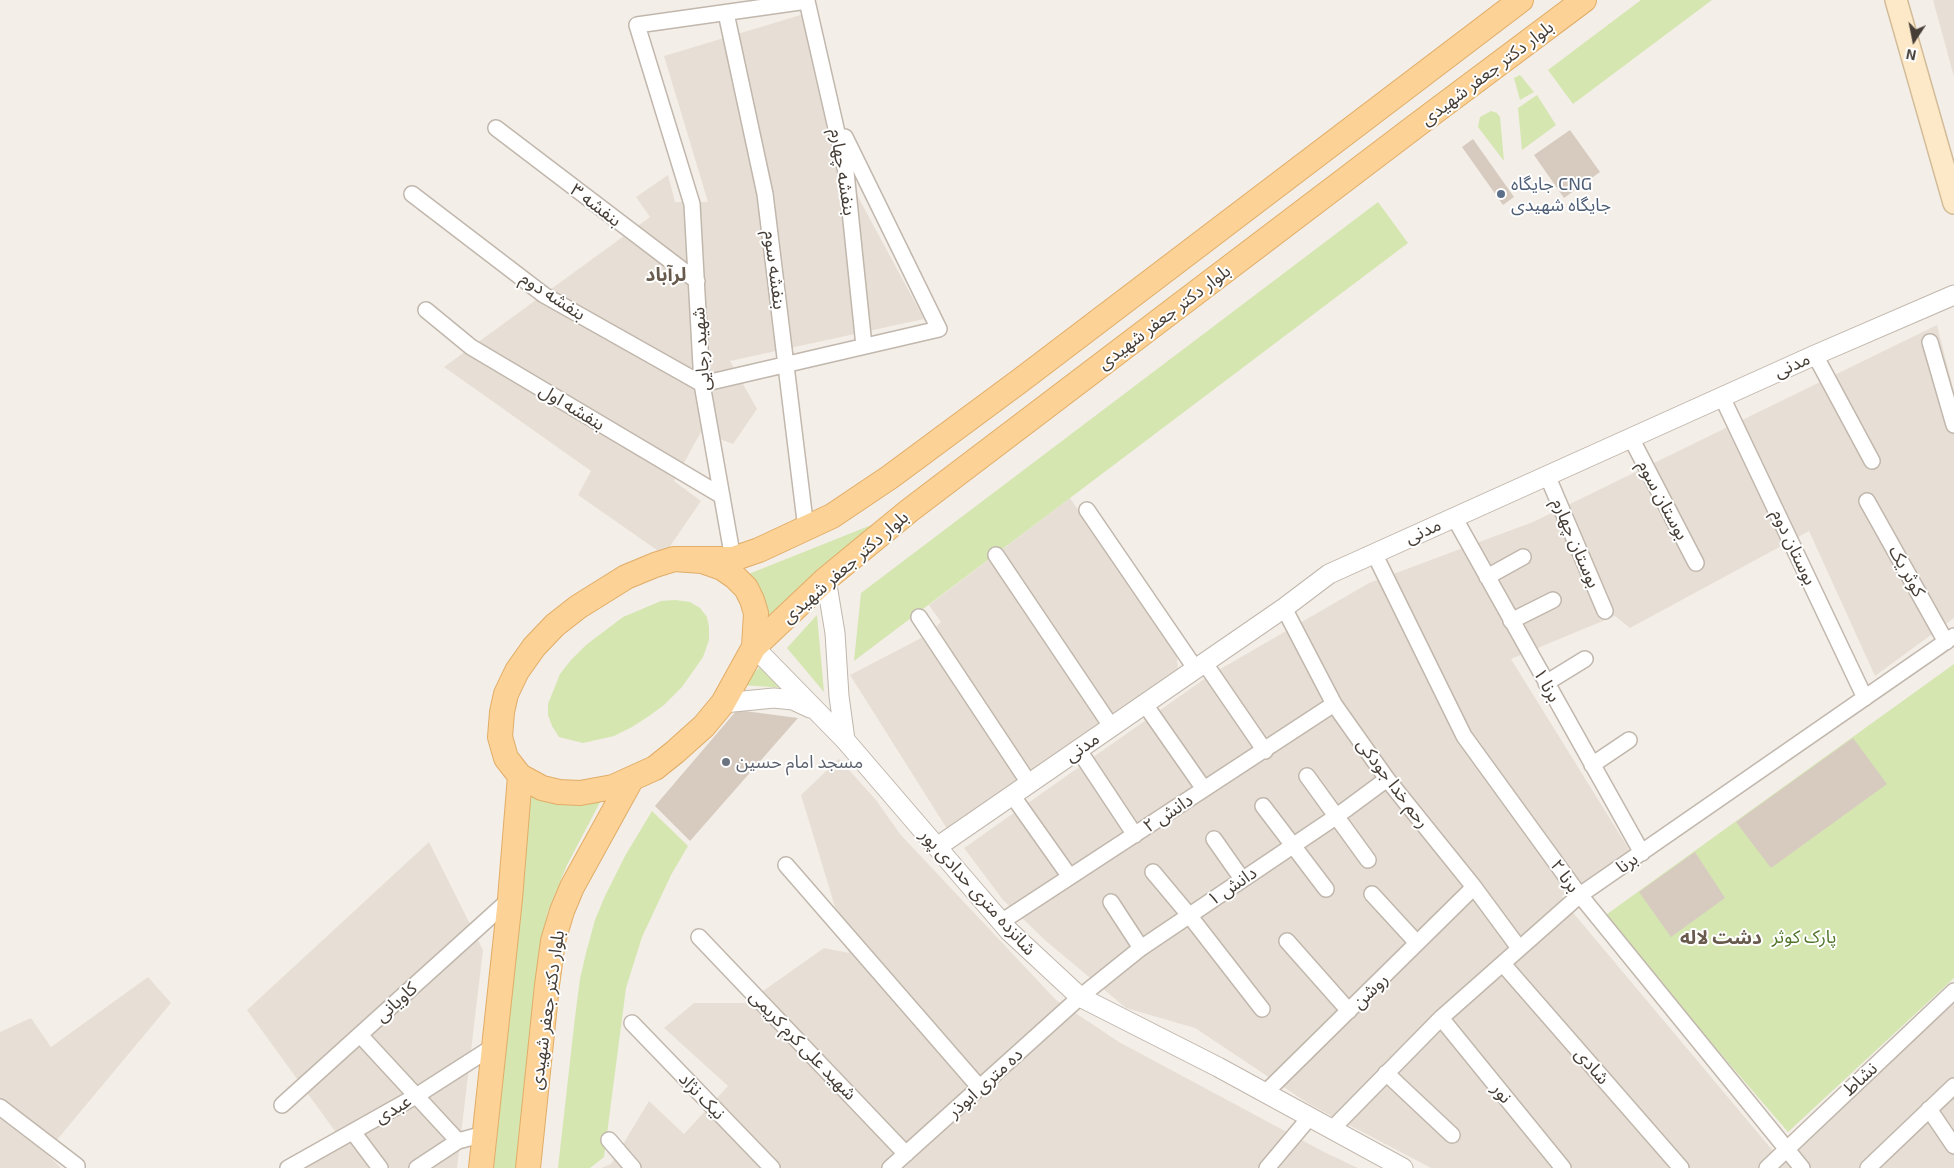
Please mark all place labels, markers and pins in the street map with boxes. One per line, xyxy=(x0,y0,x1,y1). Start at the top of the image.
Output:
place label: جایگاه CNG جایگاه شهیدی xyxy=(1511,173,1611,215)
marker: جایگاه CNG جایگاه شهیدی xyxy=(1495,188,1507,200)
place label: مسجد امام حسین xyxy=(736,751,863,773)
marker: مسجد امام حسین xyxy=(720,756,732,768)

